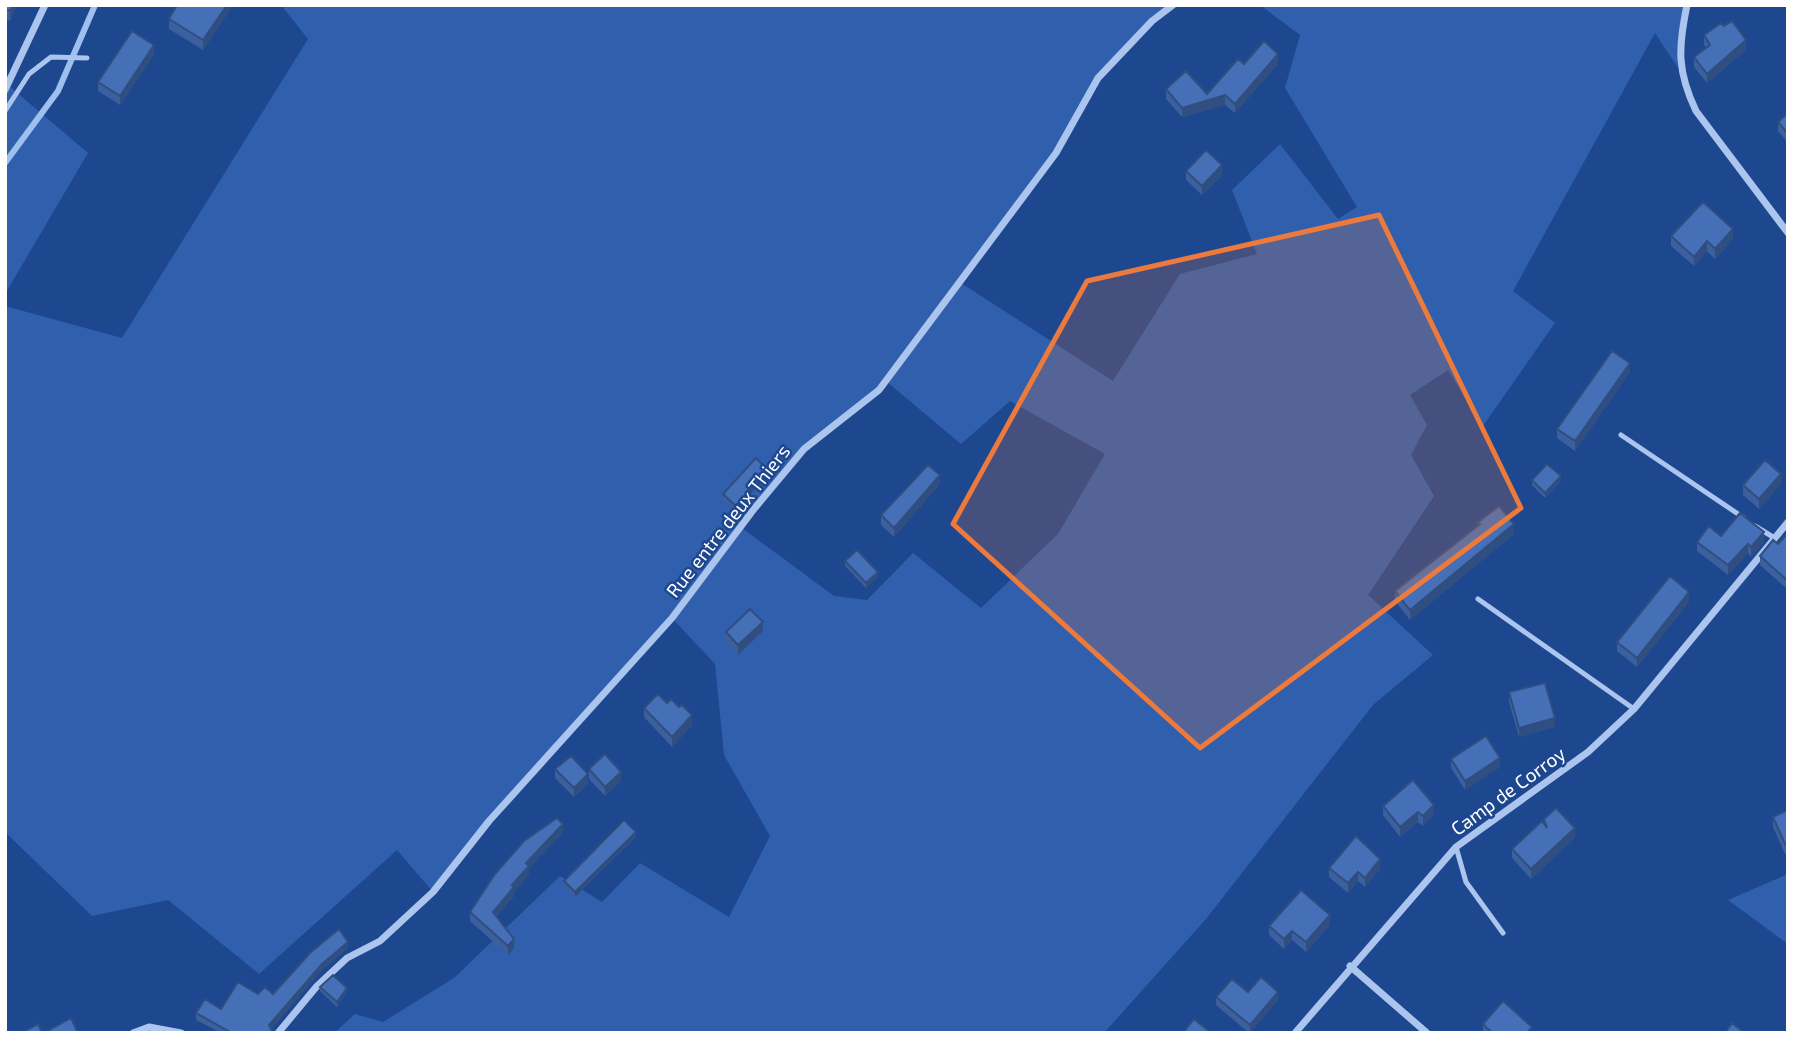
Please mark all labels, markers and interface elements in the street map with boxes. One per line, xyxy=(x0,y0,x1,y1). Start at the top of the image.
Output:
street label: Rue entre deux Thiers xyxy=(661,440,794,602)
street label: Camp de Corroy xyxy=(1446,741,1569,840)

